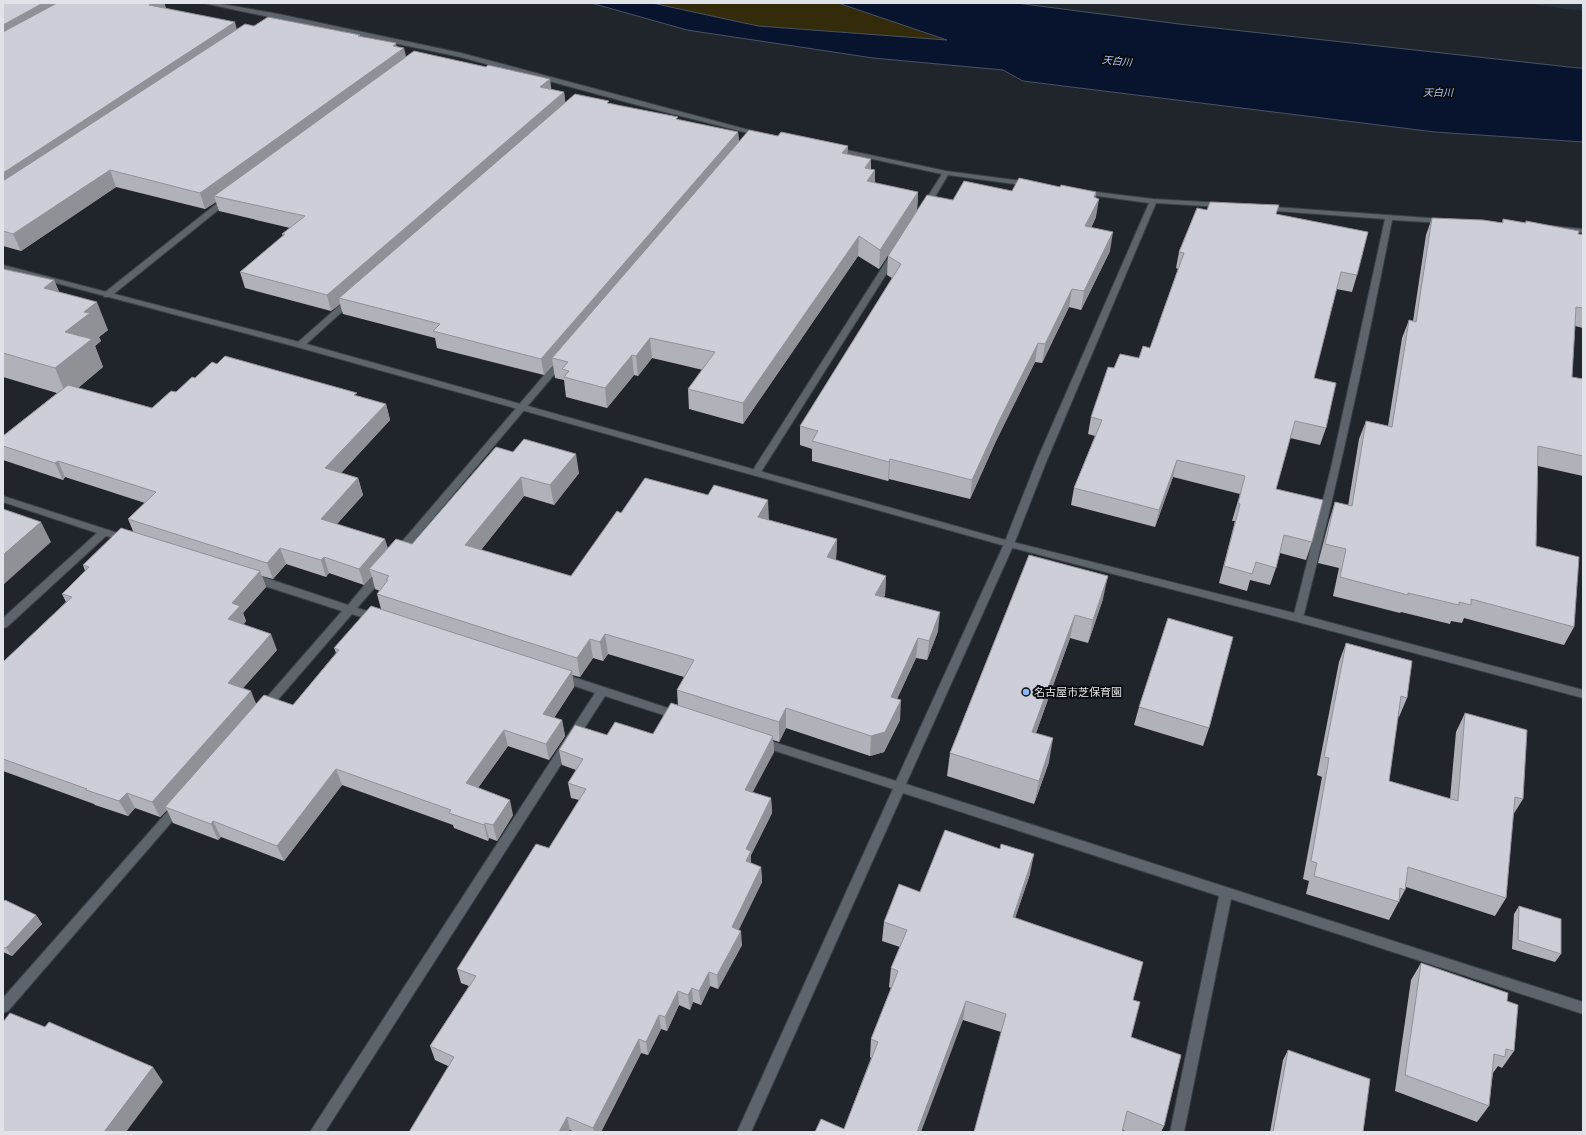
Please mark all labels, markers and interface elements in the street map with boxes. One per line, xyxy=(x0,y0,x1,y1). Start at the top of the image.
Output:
water label: 天白川 xyxy=(1101,53,1134,69)
water label: 天白川 xyxy=(1423,86,1454,99)
place label: 名古屋市芝保育園 xyxy=(1034,685,1122,699)
marker: 名古屋市芝保育園 xyxy=(1021,687,1031,697)

